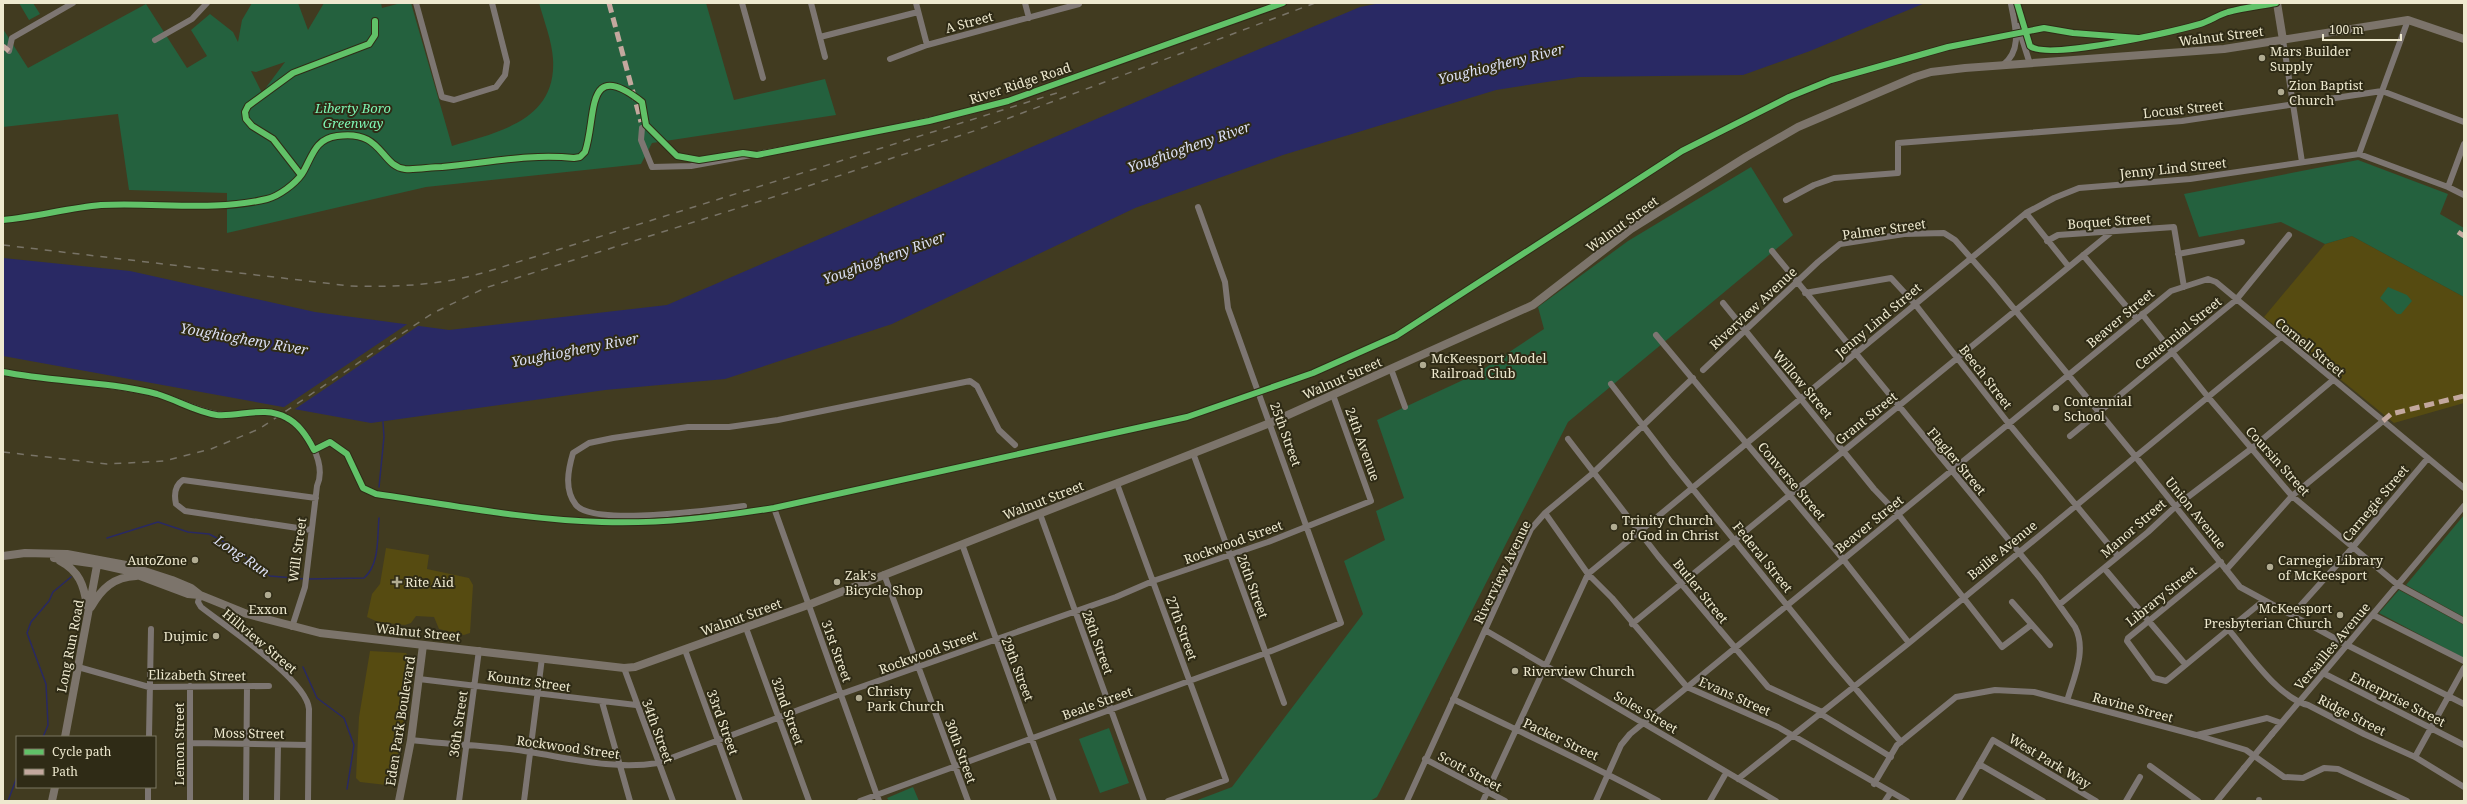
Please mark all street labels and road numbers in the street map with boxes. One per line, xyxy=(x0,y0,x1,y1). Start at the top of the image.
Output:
street label: A Street xyxy=(943,7,995,37)
street label: Walnut Street xyxy=(2178,22,2265,50)
street label: River Ridge Road xyxy=(967,58,1073,108)
street label: Locust Street xyxy=(2142,96,2224,122)
street label: Jenny Lind Street xyxy=(2118,153,2228,183)
street label: Walnut Street xyxy=(1582,192,1662,256)
street label: Boquet Street xyxy=(2067,209,2152,233)
street label: Palmer Street xyxy=(1841,214,1927,244)
street label: Riverview Avenue xyxy=(1706,263,1800,353)
street label: Jenny Lind Street xyxy=(1830,278,1925,362)
street label: Beaver Street xyxy=(2082,284,2158,352)
street label: Centennial Street xyxy=(2131,292,2225,374)
street label: Cornell Street xyxy=(2271,313,2349,381)
street label: Beech Street xyxy=(1955,341,2017,413)
street label: Willow Street xyxy=(1769,346,1837,422)
street label: Walnut Street xyxy=(1300,352,1385,403)
street label: Grant Street xyxy=(1831,387,1901,449)
street label: 25th Street xyxy=(1266,399,1306,469)
street label: 24th Avenue xyxy=(1341,405,1385,483)
street label: Coursin Street xyxy=(2242,422,2314,500)
street label: Flagler Street xyxy=(1924,424,1991,499)
street label: Converse Street xyxy=(1754,438,1830,524)
street label: Carnegie Street xyxy=(2338,461,2413,545)
street label: Union Avenue xyxy=(2161,473,2231,553)
street label: Walnut Street xyxy=(1000,476,1086,524)
street label: Beaver Street xyxy=(1831,491,1907,557)
street label: Manor Street xyxy=(2096,494,2170,561)
street label: Will Street xyxy=(284,516,311,584)
street label: Rockwood Street xyxy=(1181,516,1285,568)
street label: Bailie Avenue xyxy=(1963,516,2041,584)
street label: Riverview Avenue xyxy=(1469,517,1535,627)
street label: Federal Street xyxy=(1729,518,1797,596)
street label: 26th Street xyxy=(1233,551,1273,621)
street label: Butler Street xyxy=(1669,555,1733,627)
street label: Library Street xyxy=(2122,562,2201,630)
street label: 27th Street xyxy=(1162,593,1202,663)
street label: Walnut Street xyxy=(698,594,784,640)
street label: Long Run Road xyxy=(52,598,88,694)
street label: Versailles Avenue xyxy=(2290,598,2374,694)
street label: Hillview Street xyxy=(219,605,301,678)
street label: 28th Street xyxy=(1078,607,1118,677)
street label: 31st Street xyxy=(817,618,857,685)
street label: Walnut Street xyxy=(375,619,462,645)
street label: Rockwood Street xyxy=(876,626,980,678)
street label: 29th Street xyxy=(998,634,1039,704)
street label: Eden Park Boulevard xyxy=(381,655,419,787)
street label: Elizabeth Street xyxy=(148,665,246,685)
street label: Kountz Street xyxy=(486,666,572,696)
street label: Enterprise Street xyxy=(2347,667,2449,731)
street label: Evans Street xyxy=(1696,672,1774,720)
street label: 32nd Street xyxy=(767,675,809,748)
street label: Beale Street xyxy=(1059,682,1135,724)
street label: Soles Street xyxy=(1611,686,1682,738)
street label: 33rd Street xyxy=(703,687,743,758)
street label: Ravine Street xyxy=(2091,688,2176,726)
street label: 36th Street xyxy=(444,689,472,758)
street label: Ridge Street xyxy=(2315,690,2390,740)
street label: 34th Street xyxy=(638,696,678,766)
street label: Lemon Street xyxy=(170,702,188,785)
street label: Packer Street xyxy=(1520,714,1602,765)
street label: 30th Street xyxy=(941,716,981,786)
street label: Moss Street xyxy=(213,723,285,743)
street label: West Park Way xyxy=(2006,729,2095,793)
street label: Rockwood Street xyxy=(515,731,621,763)
street label: Scott Street xyxy=(1435,747,1505,796)

